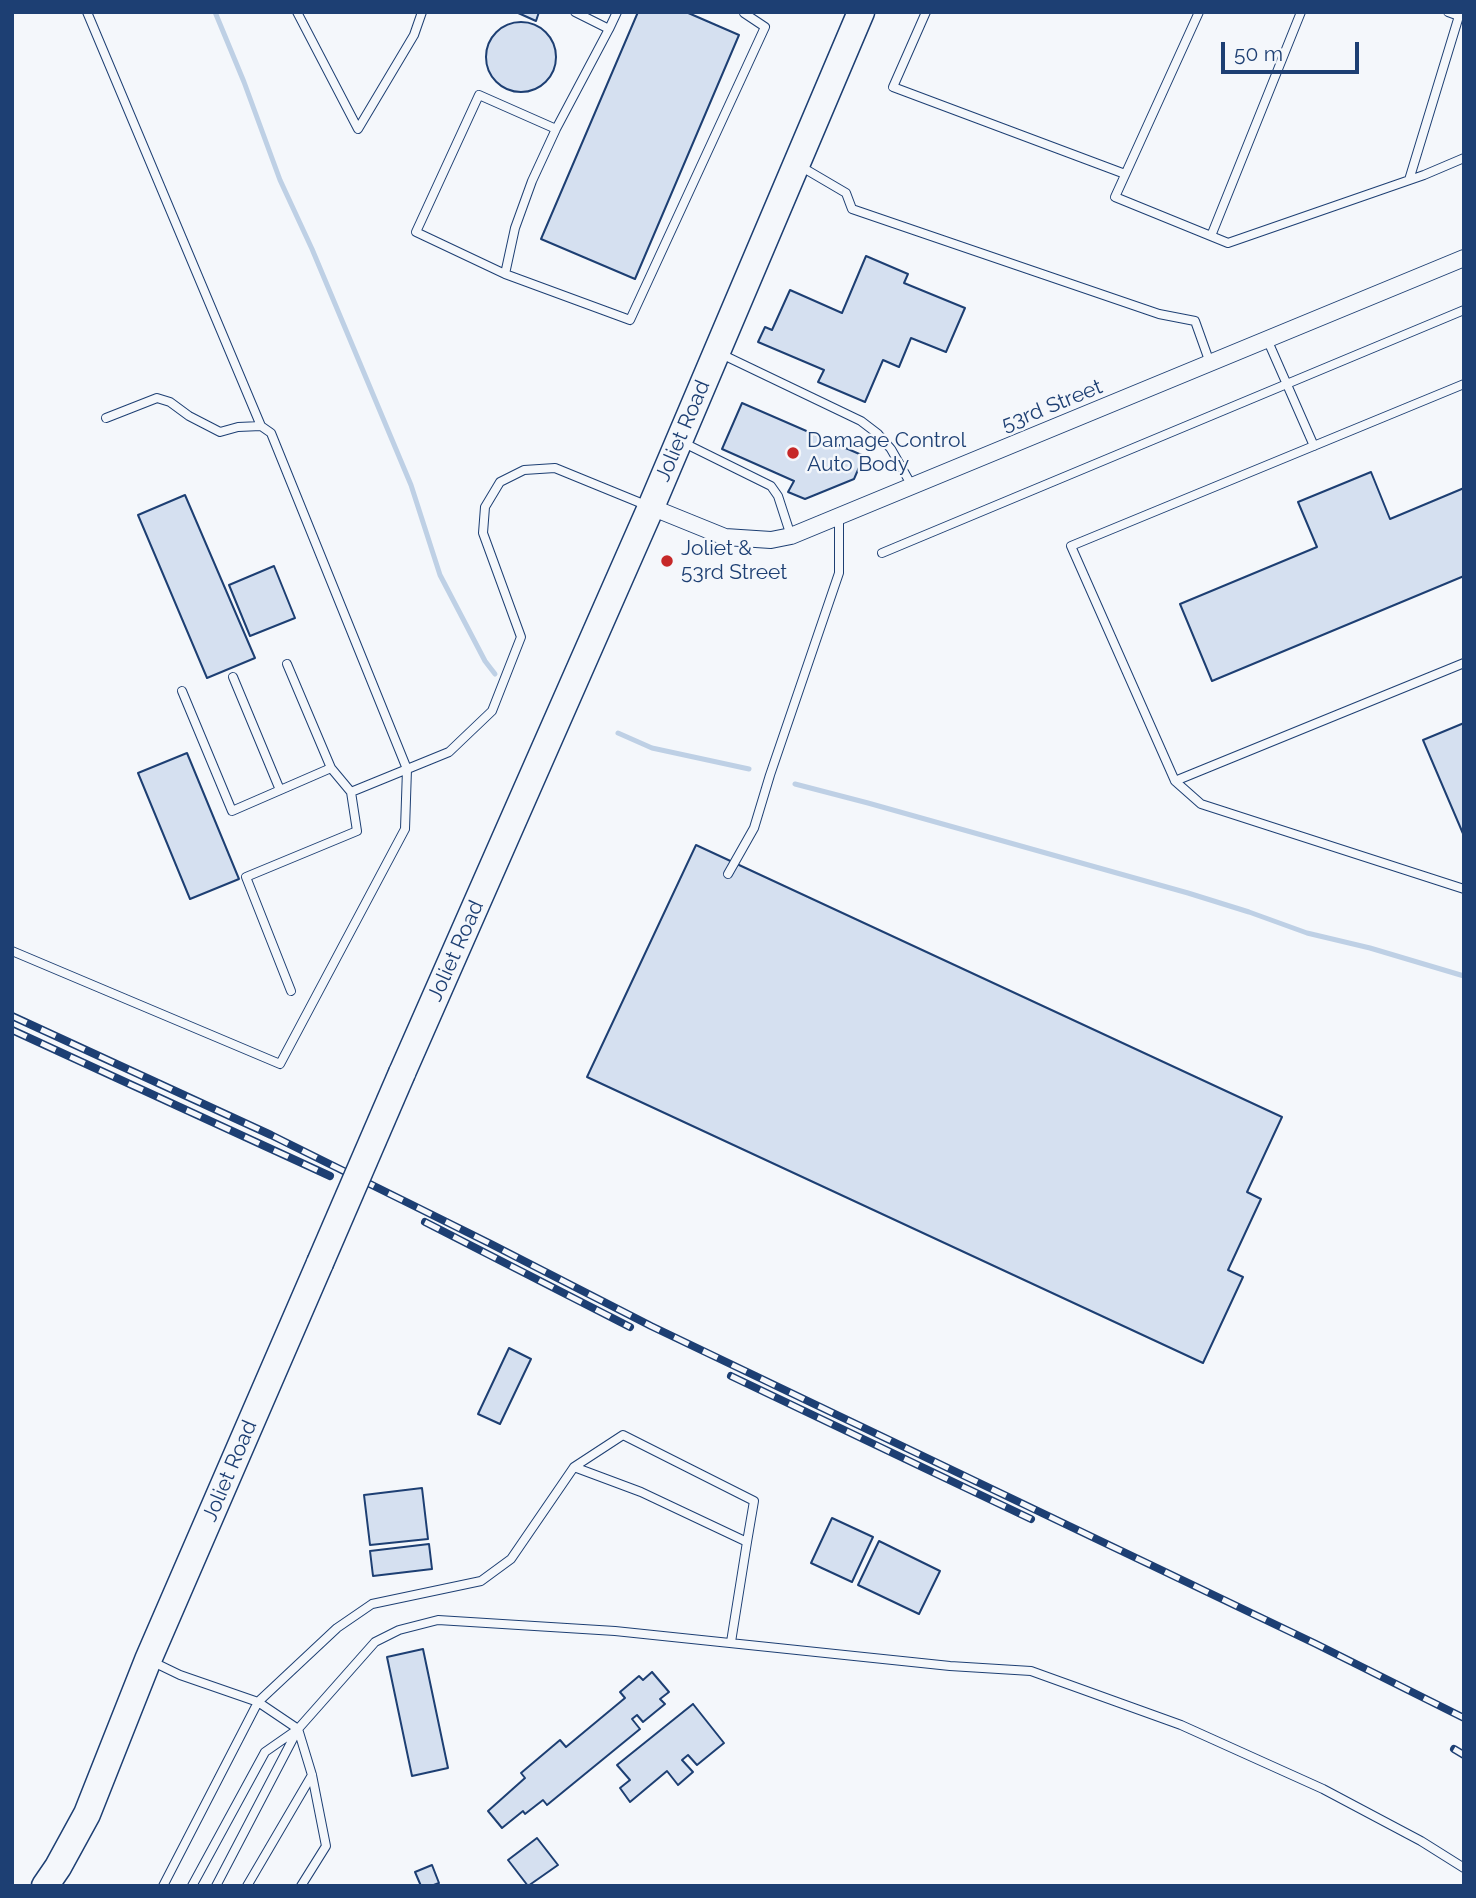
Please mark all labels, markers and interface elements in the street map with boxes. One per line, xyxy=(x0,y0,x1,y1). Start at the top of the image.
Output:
scale bar xyxy=(1224,28,1362,72)
text: 50 m xyxy=(1234,41,1283,66)
street label: 53rd Street xyxy=(998,374,1106,438)
street label: Joliet Road xyxy=(650,377,716,485)
place label: Damage Control Auto Body xyxy=(807,428,966,478)
marker: Damage Control Auto Body xyxy=(785,445,801,461)
place label: Joliet & 53rd Street xyxy=(681,536,787,586)
marker: Joliet & 53rd Street xyxy=(659,553,675,569)
street label: Joliet Road xyxy=(423,897,489,1005)
street label: Joliet Road xyxy=(197,1417,263,1525)

